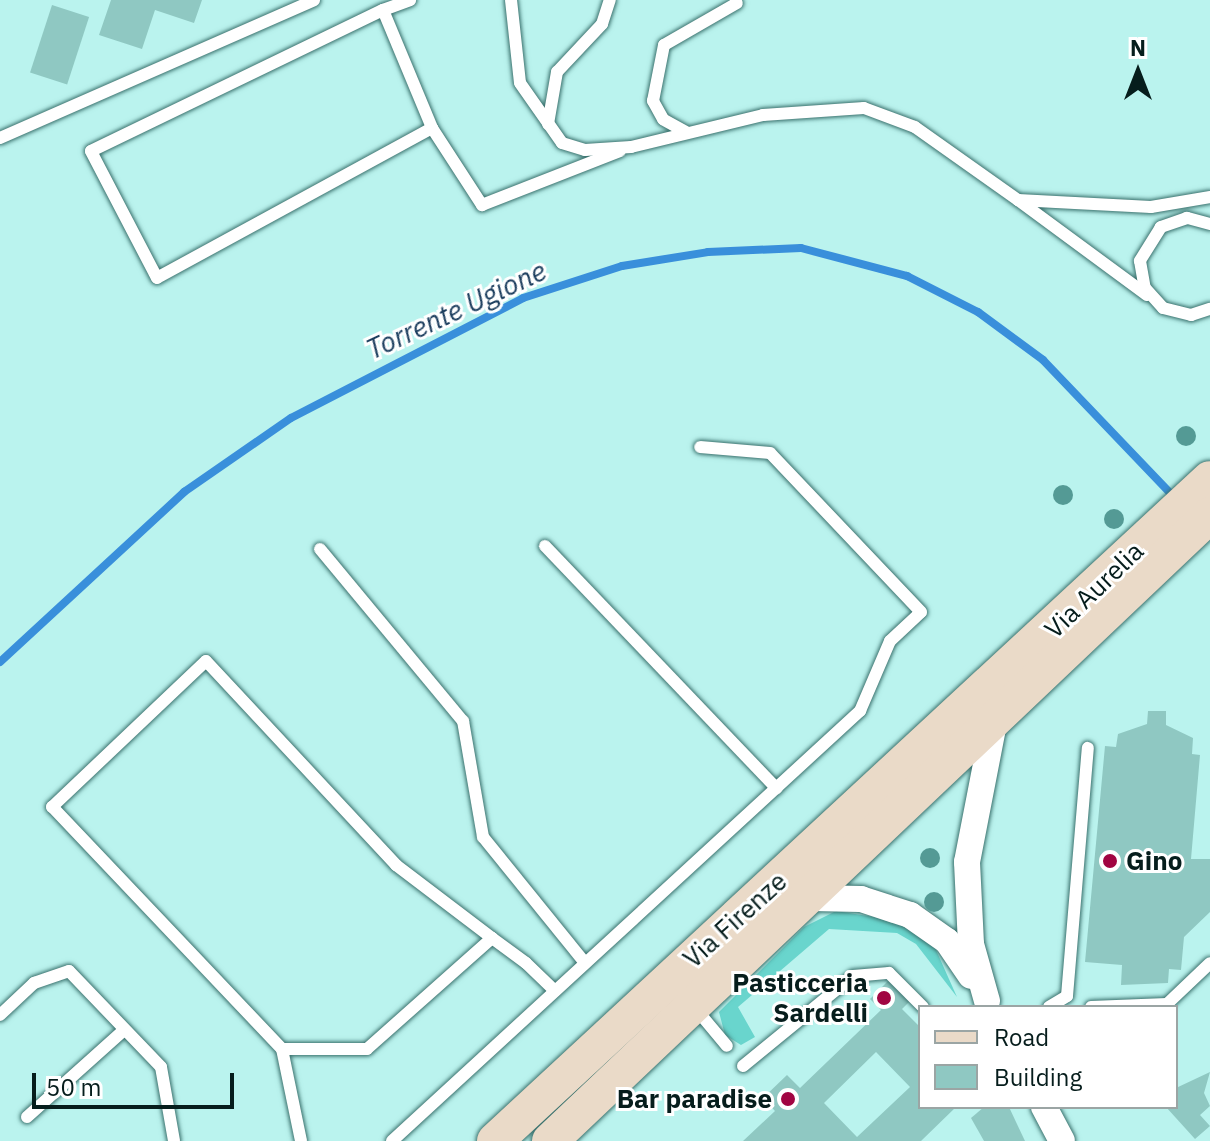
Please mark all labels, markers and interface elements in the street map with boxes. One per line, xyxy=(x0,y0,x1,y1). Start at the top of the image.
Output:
north arrow xyxy=(1098,32,1178,112)
text: N xyxy=(1130,33,1146,62)
water label: Torrente Ugione xyxy=(361,254,551,366)
street label: Via Aurelia xyxy=(1038,535,1150,645)
place label: Gino xyxy=(1126,845,1182,877)
marker: Gino xyxy=(1101,852,1119,870)
street label: Via Firenze xyxy=(677,866,793,974)
place label: Pasticceria Sardelli xyxy=(732,967,868,1028)
marker: Pasticceria Sardelli xyxy=(875,989,893,1007)
legend xyxy=(918,1005,1178,1109)
text: Road xyxy=(994,1021,1049,1053)
scale bar xyxy=(36,1057,238,1107)
text: Building xyxy=(994,1061,1082,1093)
text: 50 m xyxy=(46,1071,101,1103)
place label: Bar paradise xyxy=(617,1083,772,1115)
marker: Bar paradise xyxy=(779,1090,797,1108)

